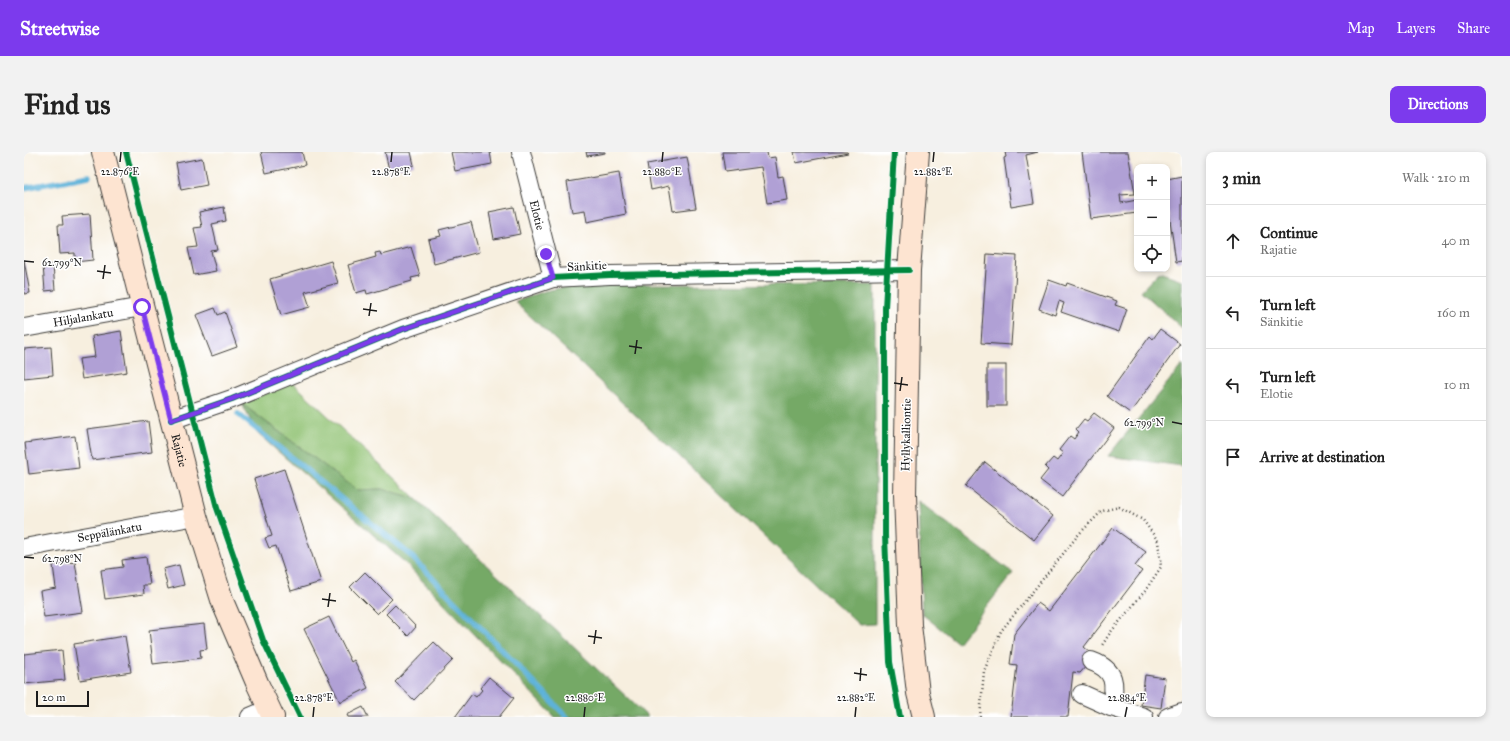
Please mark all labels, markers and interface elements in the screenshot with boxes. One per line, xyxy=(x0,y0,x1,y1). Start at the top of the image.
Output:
text: Streetwise xyxy=(20,17,100,40)
text: Map xyxy=(1347,20,1375,37)
text: Layers xyxy=(1397,20,1435,37)
text: Share xyxy=(1457,20,1490,37)
button: Directions xyxy=(1390,86,1486,123)
text: Find us xyxy=(24,87,110,122)
map controls xyxy=(1134,164,1170,272)
button: + xyxy=(1134,164,1170,200)
text: 22.876°E xyxy=(101,166,139,178)
text: 22.878°E xyxy=(372,166,410,178)
text: 22.880°E xyxy=(642,166,682,178)
text: 22.882°E xyxy=(914,166,952,178)
text: 3 min xyxy=(1222,168,1261,189)
text: Walk · 210 m xyxy=(1402,170,1470,186)
street label: Elotie xyxy=(526,199,548,231)
button: − xyxy=(1134,200,1170,236)
text: Continue xyxy=(1260,224,1318,242)
icon: ahead xyxy=(1222,230,1244,252)
text: 40 m xyxy=(1441,233,1470,249)
button: locate xyxy=(1134,236,1170,272)
text: Rajatie xyxy=(1260,242,1297,258)
route end xyxy=(537,245,555,263)
text: 62.799°N xyxy=(42,257,82,269)
street label: Sänkitie xyxy=(567,258,607,274)
text: Turn left xyxy=(1260,296,1316,314)
route start xyxy=(133,298,151,316)
icon: left xyxy=(1222,302,1244,324)
street label: Hiljalankatu xyxy=(52,305,115,330)
text: 160 m xyxy=(1437,305,1470,321)
text: Sänkitie xyxy=(1260,314,1303,330)
text: Turn left xyxy=(1260,368,1316,386)
icon: left xyxy=(1222,374,1244,396)
text: 10 m xyxy=(1444,377,1470,393)
text: Elotie xyxy=(1260,386,1293,402)
street label: Hyllykalliontie xyxy=(898,398,914,472)
text: 62.799°N xyxy=(1124,417,1164,429)
street label: Rajatie xyxy=(168,432,190,469)
icon: arrive xyxy=(1222,446,1244,468)
text: Arrive at destination xyxy=(1260,448,1385,466)
street label: Seppälänkatu xyxy=(76,519,143,545)
text: 62.798°N xyxy=(42,553,82,565)
scale bar xyxy=(36,689,89,708)
text: 20 m xyxy=(42,691,65,704)
text: 22.878°E xyxy=(295,692,333,704)
text: 22.880°E xyxy=(565,692,605,704)
text: 22.882°E xyxy=(837,692,875,704)
text: 22.884°E xyxy=(1107,692,1147,704)

